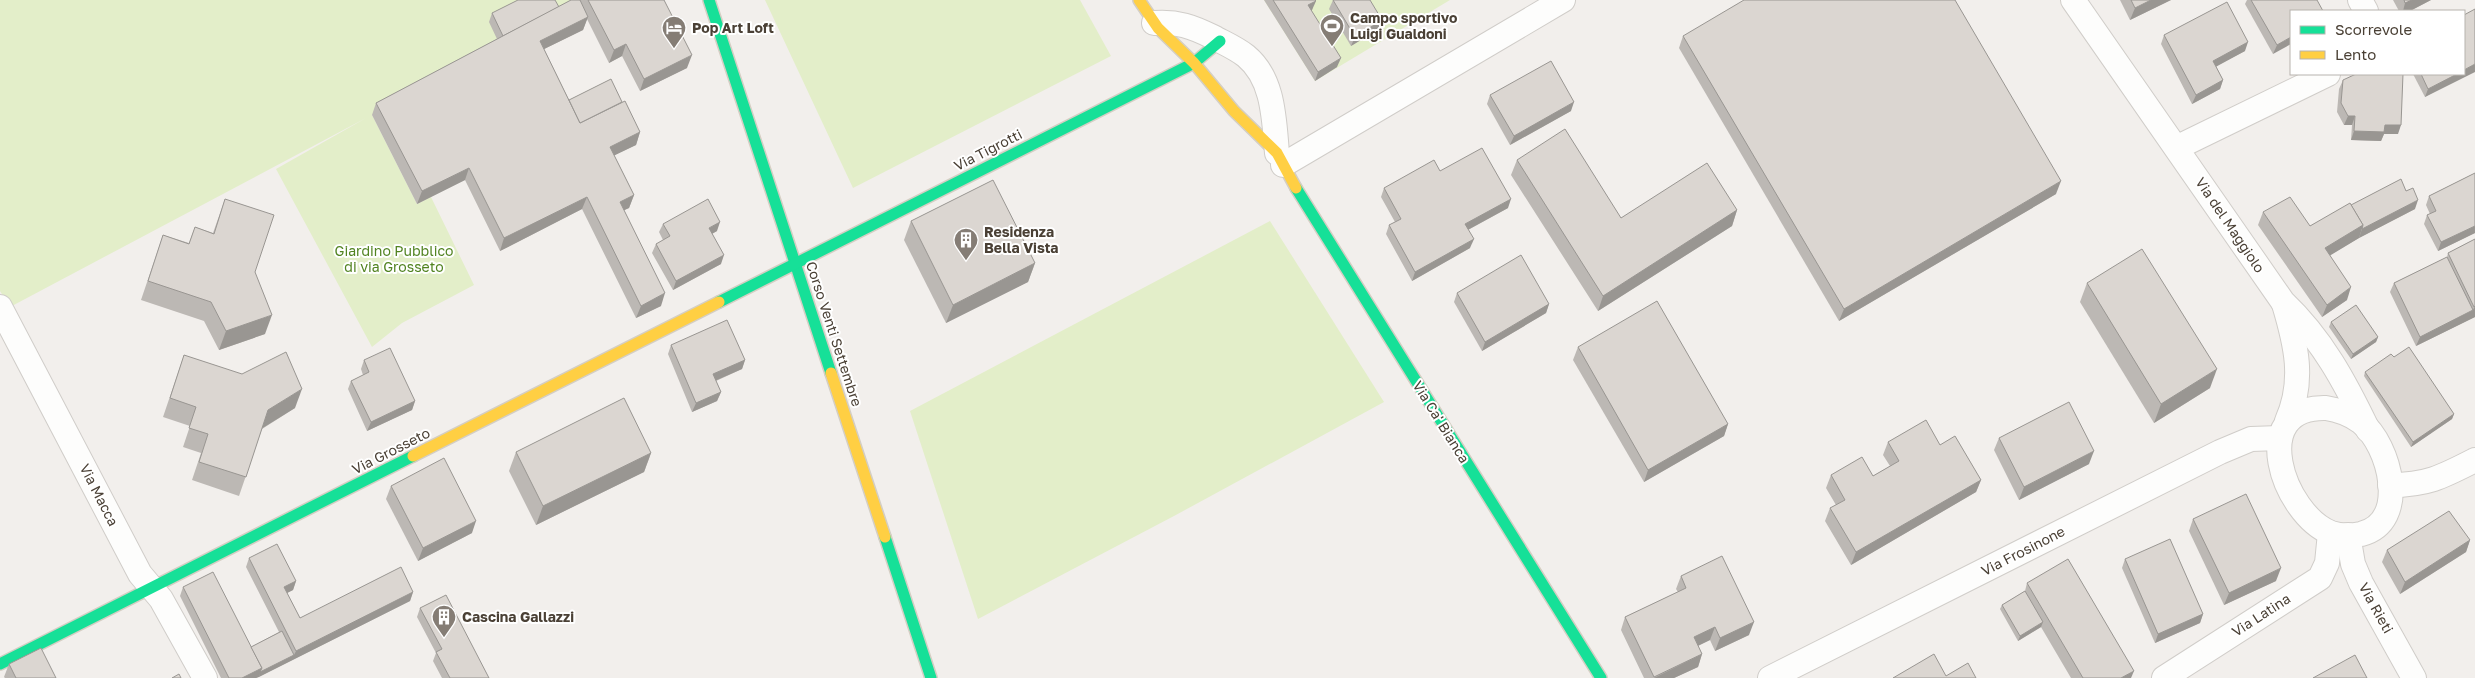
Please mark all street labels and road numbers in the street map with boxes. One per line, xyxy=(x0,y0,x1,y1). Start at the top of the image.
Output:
street label: Via Tigrotti xyxy=(951,125,1025,174)
street label: Via del Maggiolo xyxy=(2192,174,2269,276)
street label: Corso Venti Settembre xyxy=(803,259,866,408)
street label: Via Ca' Bianca xyxy=(1409,378,1473,466)
street label: Via Grosseto xyxy=(349,424,433,477)
street label: Via Macca xyxy=(77,461,122,529)
street label: Via Frosinone xyxy=(1978,522,2067,579)
street label: Via Rieti xyxy=(2356,579,2397,636)
street label: Via Latina xyxy=(2228,589,2293,640)

